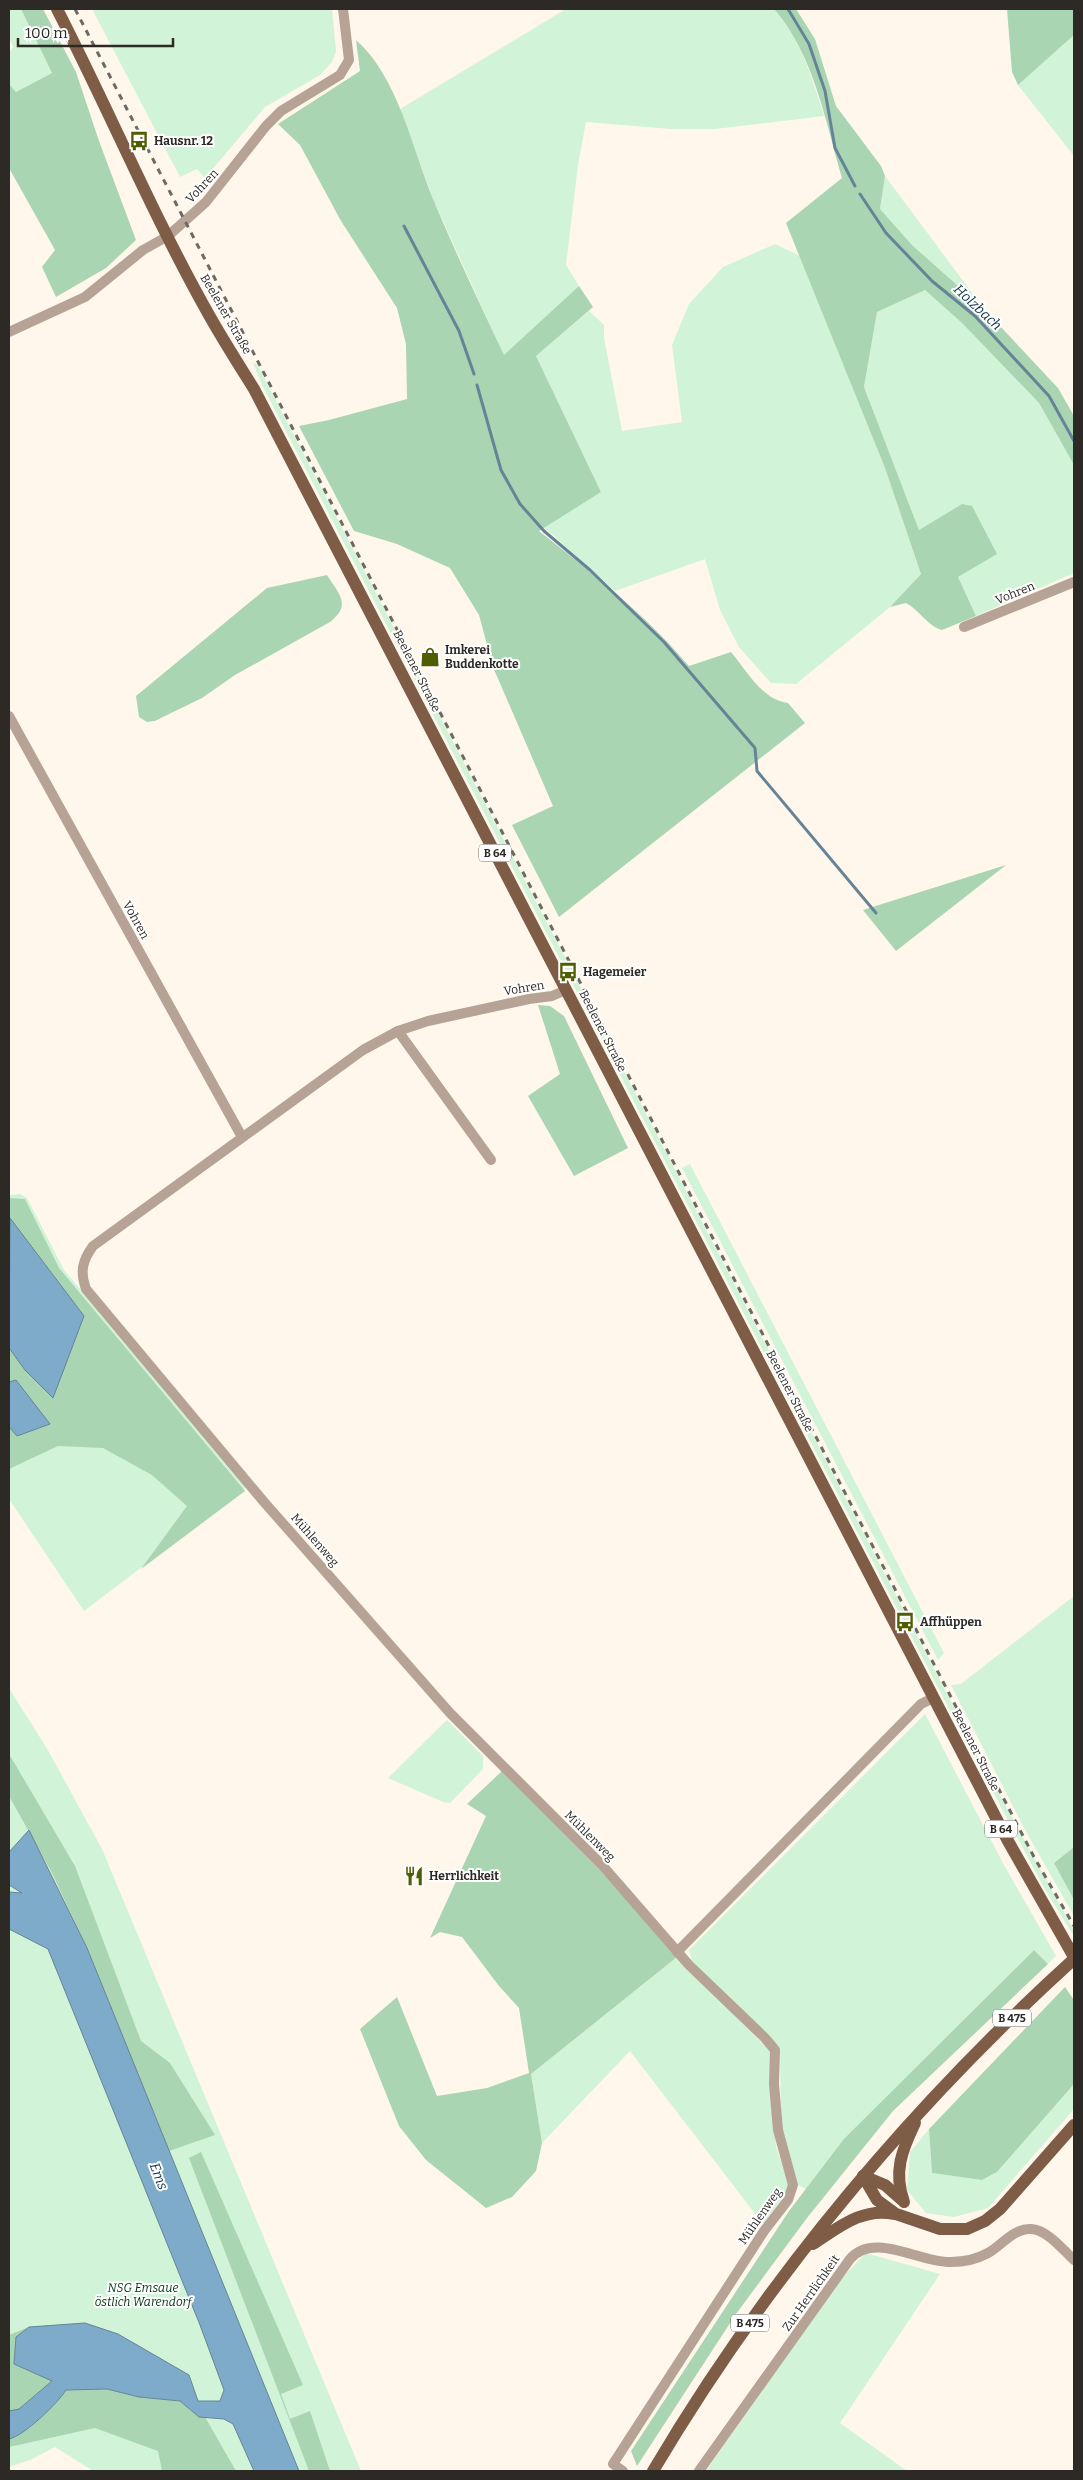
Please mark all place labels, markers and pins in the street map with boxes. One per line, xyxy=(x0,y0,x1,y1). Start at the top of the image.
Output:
bus stop icon: Hausnr. 12 xyxy=(128,130,150,152)
place label: Hausnr. 12 xyxy=(154,134,213,148)
place label: Imkerei Buddenkotte xyxy=(445,643,519,671)
shop icon: Imkerei Buddenkotte xyxy=(419,646,441,668)
bus stop icon: Hagemeier xyxy=(557,961,579,983)
place label: Hagemeier xyxy=(583,965,647,979)
bus stop icon: Affhüppen xyxy=(894,1611,916,1633)
place label: Affhüppen xyxy=(920,1615,982,1629)
restaurant icon: Herrlichkeit xyxy=(403,1865,425,1887)
place label: Herrlichkeit xyxy=(429,1869,499,1883)

